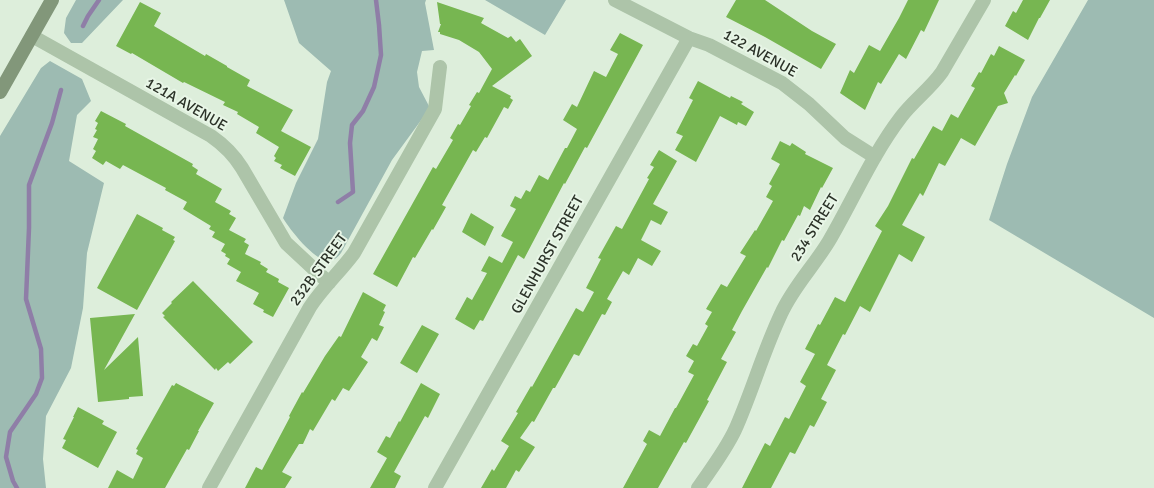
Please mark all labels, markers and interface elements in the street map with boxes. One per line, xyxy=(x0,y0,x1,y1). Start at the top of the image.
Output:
street label: 122 AVENUE xyxy=(720,26,800,82)
street label: 121A AVENUE xyxy=(142,74,230,136)
street label: 234 STREET xyxy=(787,191,843,265)
street label: GLENHURST STREET xyxy=(508,193,588,317)
street label: 232B STREET xyxy=(287,230,351,310)

